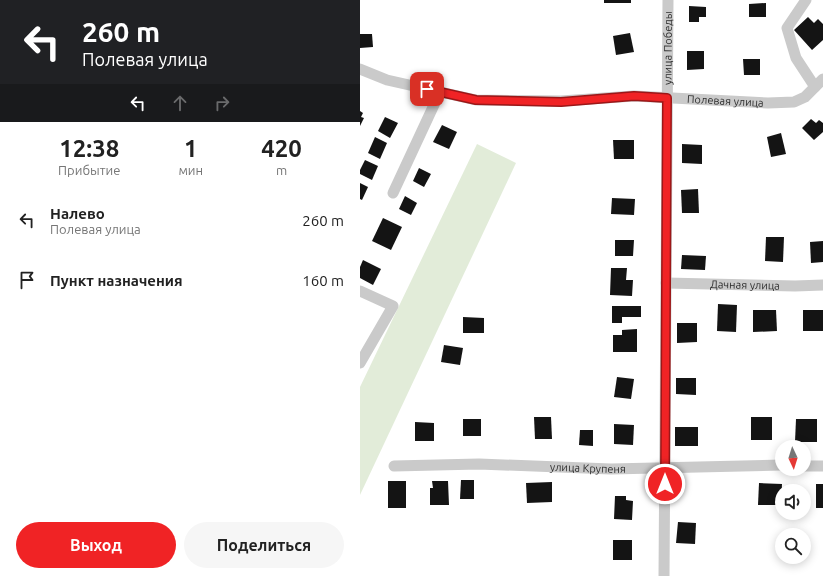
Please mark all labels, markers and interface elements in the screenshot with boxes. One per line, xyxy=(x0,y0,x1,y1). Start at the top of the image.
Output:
street label: улица Победы xyxy=(661,11,674,85)
icon: left xyxy=(16,16,68,68)
text: 260 m xyxy=(82,16,160,47)
text: Полевая улица xyxy=(82,49,208,69)
pin xyxy=(410,72,444,106)
icon: arrive xyxy=(416,78,438,100)
icon: left xyxy=(127,92,149,114)
icon: ahead xyxy=(169,92,191,114)
icon: right xyxy=(211,92,233,114)
street label: Полевая улица xyxy=(687,93,764,109)
text: 12:38 xyxy=(59,135,119,162)
text: 1 xyxy=(184,135,198,162)
text: 420 xyxy=(261,135,302,162)
text: Прибытие xyxy=(58,163,120,177)
text: мин xyxy=(178,163,203,177)
text: m xyxy=(276,163,287,177)
text: Налево xyxy=(50,205,105,222)
icon: left xyxy=(16,209,38,231)
text: 260 m xyxy=(302,212,344,229)
text: Полевая улица xyxy=(50,222,141,236)
icon: arrive xyxy=(16,269,38,291)
text: Пункт назначения xyxy=(50,272,183,289)
text: 160 m xyxy=(302,272,344,289)
street label: Дачная улица xyxy=(710,278,780,292)
north arrow xyxy=(775,440,811,476)
map controls xyxy=(775,440,811,564)
street label: улица Крупеня xyxy=(550,461,626,475)
position arrow xyxy=(644,463,686,505)
button: sound xyxy=(775,484,811,520)
button: Выход xyxy=(16,522,176,568)
button: Поделиться xyxy=(184,522,344,568)
button: search xyxy=(775,528,811,564)

